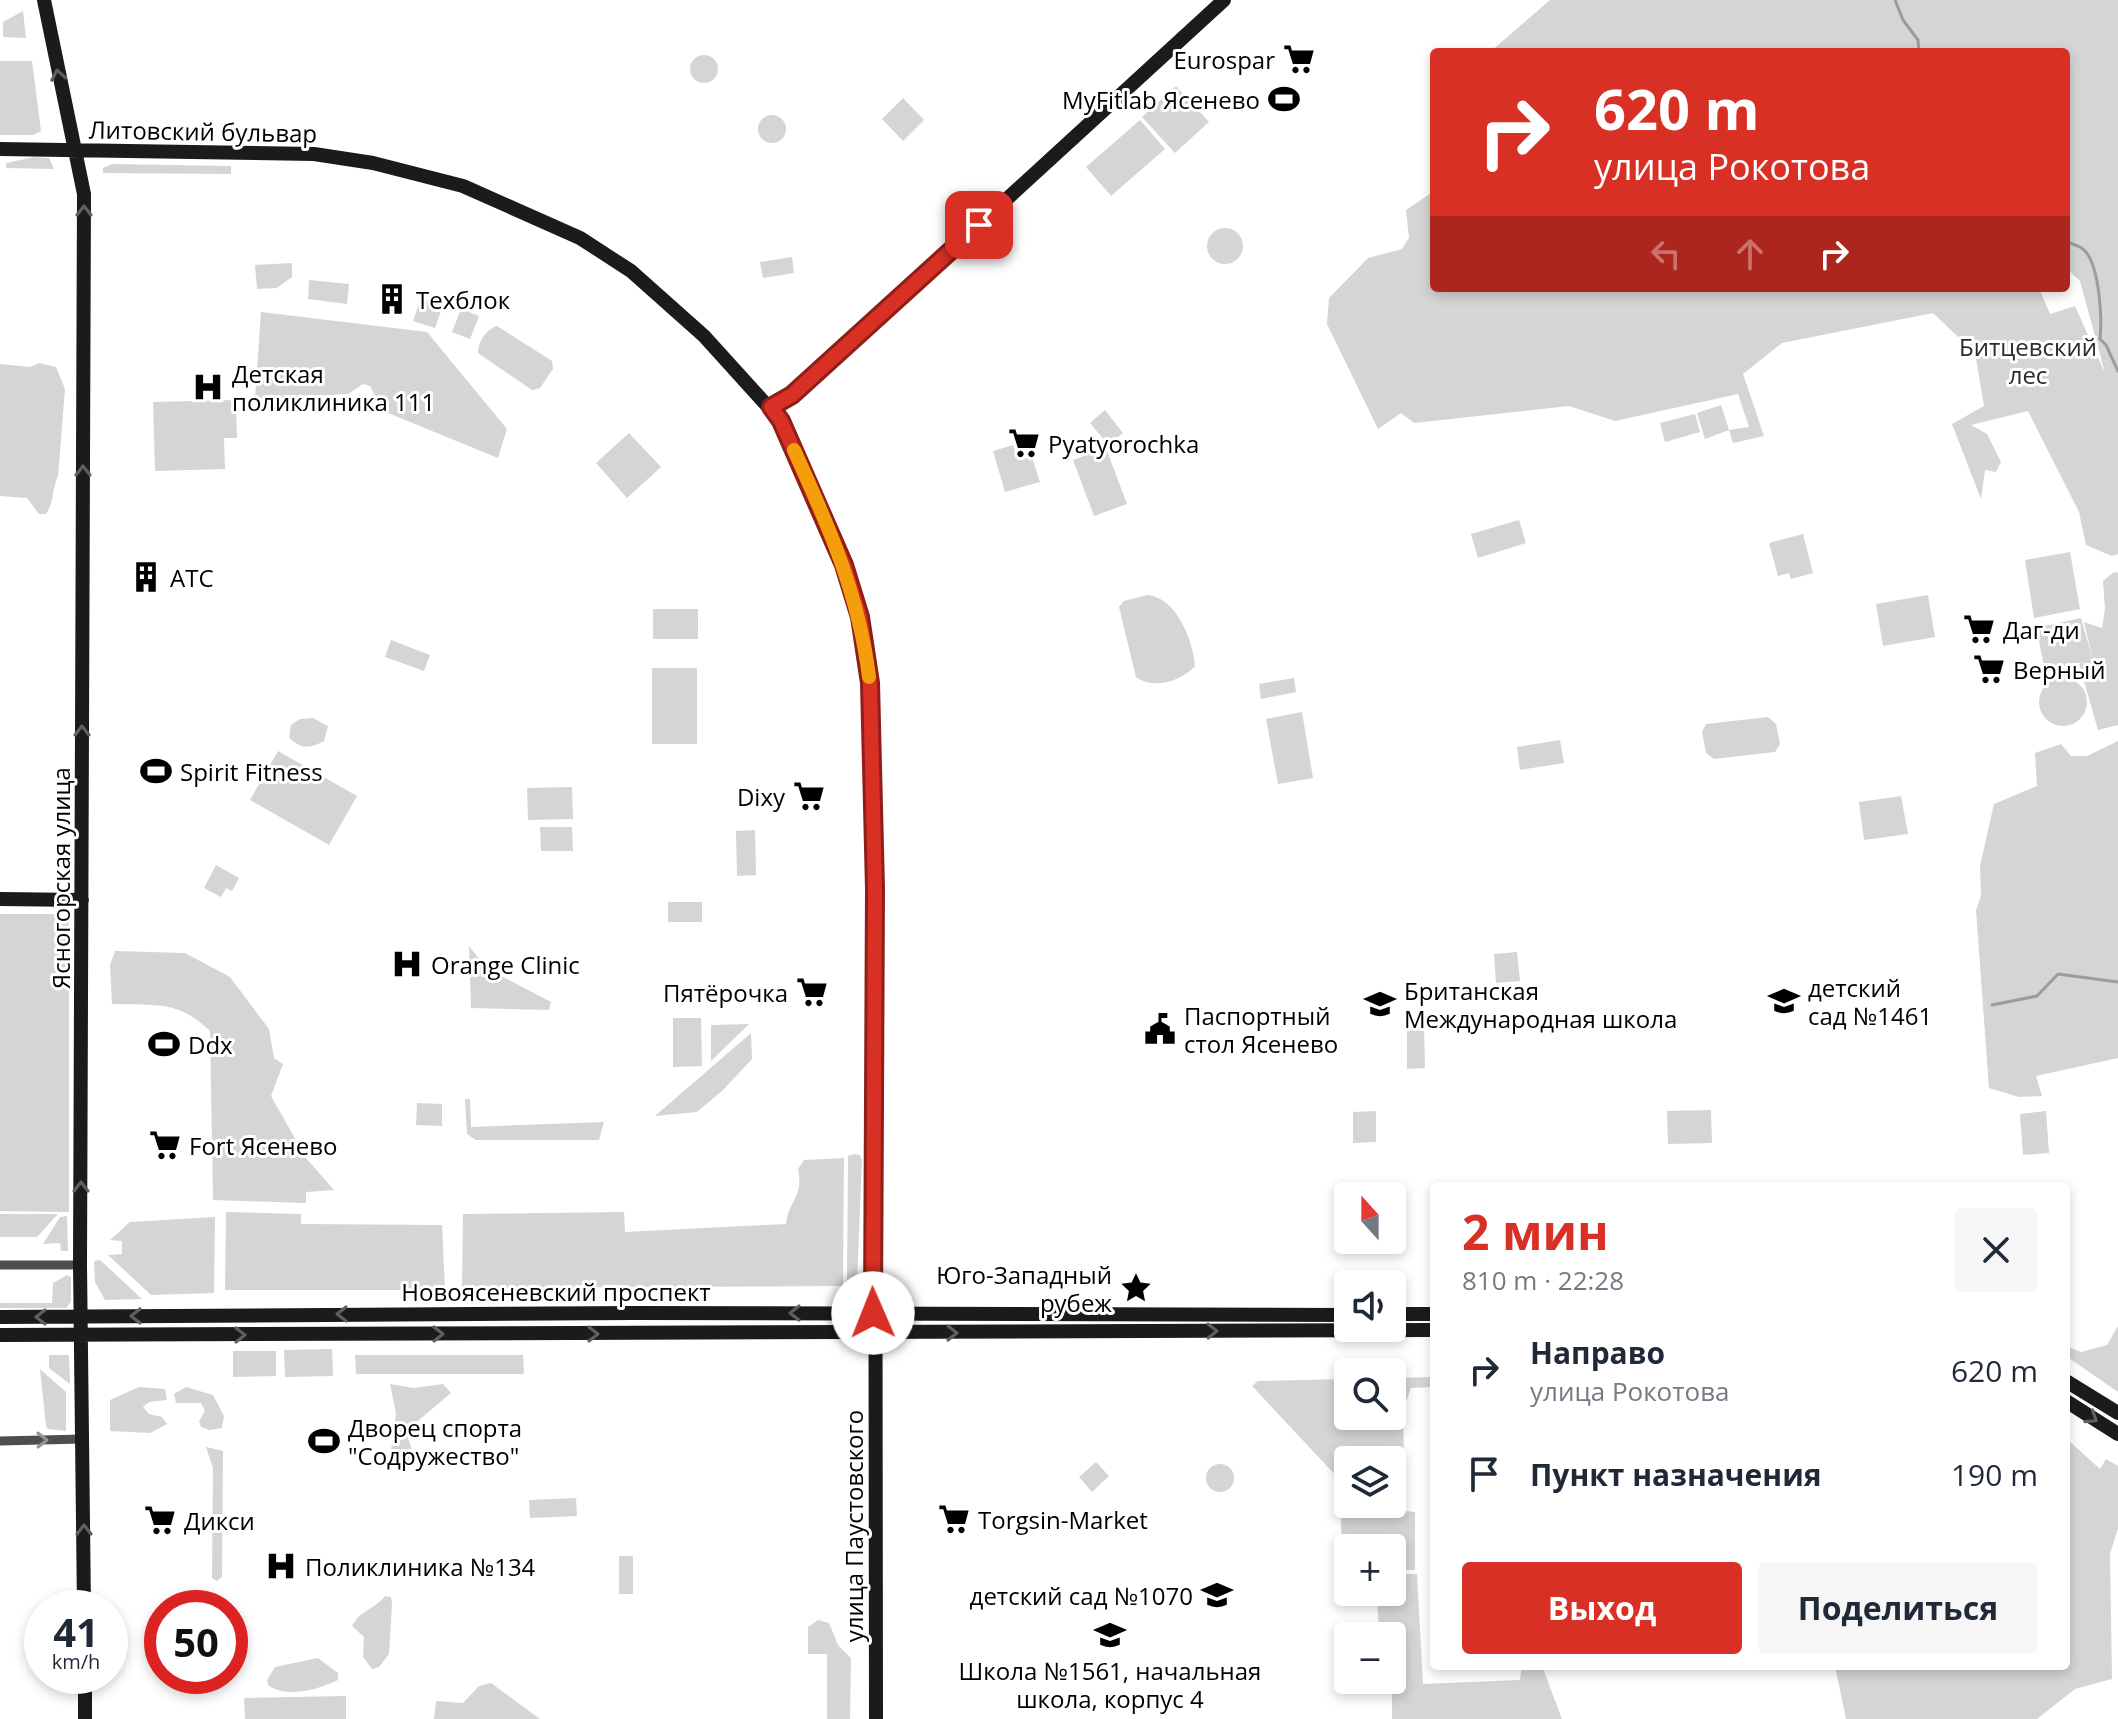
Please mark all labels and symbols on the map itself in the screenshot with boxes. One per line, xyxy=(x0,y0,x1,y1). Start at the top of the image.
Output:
supermarket icon: Eurospar xyxy=(1282,42,1316,76)
place label: Eurospar xyxy=(1173,43,1275,76)
one-way arrow xyxy=(51,68,68,82)
sports icon: MyFitlab Ясенево xyxy=(1267,82,1301,116)
place label: MyFitlab Ясенево xyxy=(1062,83,1260,116)
street label: Литовский бульвар xyxy=(89,113,317,149)
pin xyxy=(945,191,1013,259)
one-way arrow xyxy=(75,204,93,217)
building icon: Техблок xyxy=(375,282,409,316)
place label: Техблок xyxy=(416,283,511,316)
park label: Битцевский лес xyxy=(1959,330,2097,391)
place label: Детская поликлиника 111 xyxy=(232,357,435,418)
hospital icon: Детская поликлиника 111 xyxy=(191,370,225,404)
supermarket icon: Pyatyorochka xyxy=(1007,426,1041,460)
place label: Pyatyorochka xyxy=(1048,427,1199,460)
one-way arrow xyxy=(74,464,92,477)
building icon: АТС xyxy=(129,560,163,594)
place label: АТС xyxy=(170,561,214,594)
supermarket icon: Даг-ди xyxy=(1962,612,1996,646)
place label: Даг-ди xyxy=(2003,613,2080,646)
supermarket icon: Верный xyxy=(1972,652,2006,686)
place label: Верный xyxy=(2013,653,2106,686)
one-way arrow xyxy=(73,724,91,737)
sports icon: Spirit Fitness xyxy=(139,754,173,788)
place label: Spirit Fitness xyxy=(180,755,323,788)
street label: Ясногорская улица xyxy=(44,767,77,989)
supermarket icon: Dixy xyxy=(792,779,826,813)
place label: Dixy xyxy=(737,780,786,813)
hospital icon: Orange Clinic xyxy=(390,947,424,981)
place label: Orange Clinic xyxy=(431,948,580,981)
place label: детский сад №1461 xyxy=(1808,971,1932,1032)
place label: Британская Международная школа xyxy=(1404,974,1677,1035)
supermarket icon: Пятёрочка xyxy=(795,975,829,1009)
place label: Пятёрочка xyxy=(663,976,788,1009)
school or university icon: детский сад №1461 xyxy=(1767,984,1801,1018)
school or university icon: Британская Международная школа xyxy=(1363,987,1397,1021)
place label: Паспортный стол Ясенево xyxy=(1184,999,1338,1060)
public building icon: Паспортный стол Ясенево xyxy=(1143,1012,1177,1046)
sports icon: Ddx xyxy=(147,1027,181,1061)
place label: Ddx xyxy=(188,1028,233,1061)
supermarket icon: Fort Ясенево xyxy=(148,1128,182,1162)
place label: Fort Ясенево xyxy=(189,1129,337,1162)
one-way arrow xyxy=(72,1180,90,1193)
north arrow xyxy=(1334,1182,1406,1254)
place label: Юго-Западный рубеж xyxy=(936,1258,1112,1319)
position arrow xyxy=(831,1271,915,1355)
place icon: Юго-Западный рубеж xyxy=(1119,1271,1153,1305)
street label: Новоясеневский проспект xyxy=(401,1275,711,1308)
one-way arrow xyxy=(788,1304,801,1322)
one-way arrow xyxy=(335,1306,348,1323)
one-way arrow xyxy=(129,1307,142,1325)
one-way arrow xyxy=(34,1308,47,1326)
one-way arrow xyxy=(1206,1322,1219,1340)
one-way arrow xyxy=(946,1324,959,1342)
one-way arrow xyxy=(432,1325,445,1343)
one-way arrow xyxy=(587,1325,600,1342)
one-way arrow xyxy=(234,1326,247,1344)
one-way arrow xyxy=(2083,1408,2098,1423)
street label: улица Паустовского xyxy=(837,1410,870,1642)
place label: Дворец спорта "Содружество" xyxy=(348,1411,522,1472)
sports icon: Дворец спорта "Содружество" xyxy=(307,1424,341,1458)
one-way arrow xyxy=(36,1432,49,1449)
supermarket icon: Torgsin-Market xyxy=(937,1502,971,1536)
supermarket icon: Дикси xyxy=(143,1503,177,1537)
place label: Torgsin-Market xyxy=(978,1503,1148,1536)
place label: Дикси xyxy=(184,1504,255,1537)
one-way arrow xyxy=(75,1523,93,1536)
hospital icon: Поликлиника №134 xyxy=(264,1549,298,1583)
place label: Поликлиника №134 xyxy=(305,1550,536,1583)
school or university icon: детский сад №1070 xyxy=(1200,1578,1234,1612)
place label: детский сад №1070 xyxy=(970,1579,1193,1612)
speed limit sign: 50 xyxy=(144,1590,248,1694)
school or university icon: Школа №1561, начальная школа, корпус 4 xyxy=(1093,1618,1127,1652)
place label: Школа №1561, начальная школа, корпус 4 xyxy=(959,1654,1261,1715)

